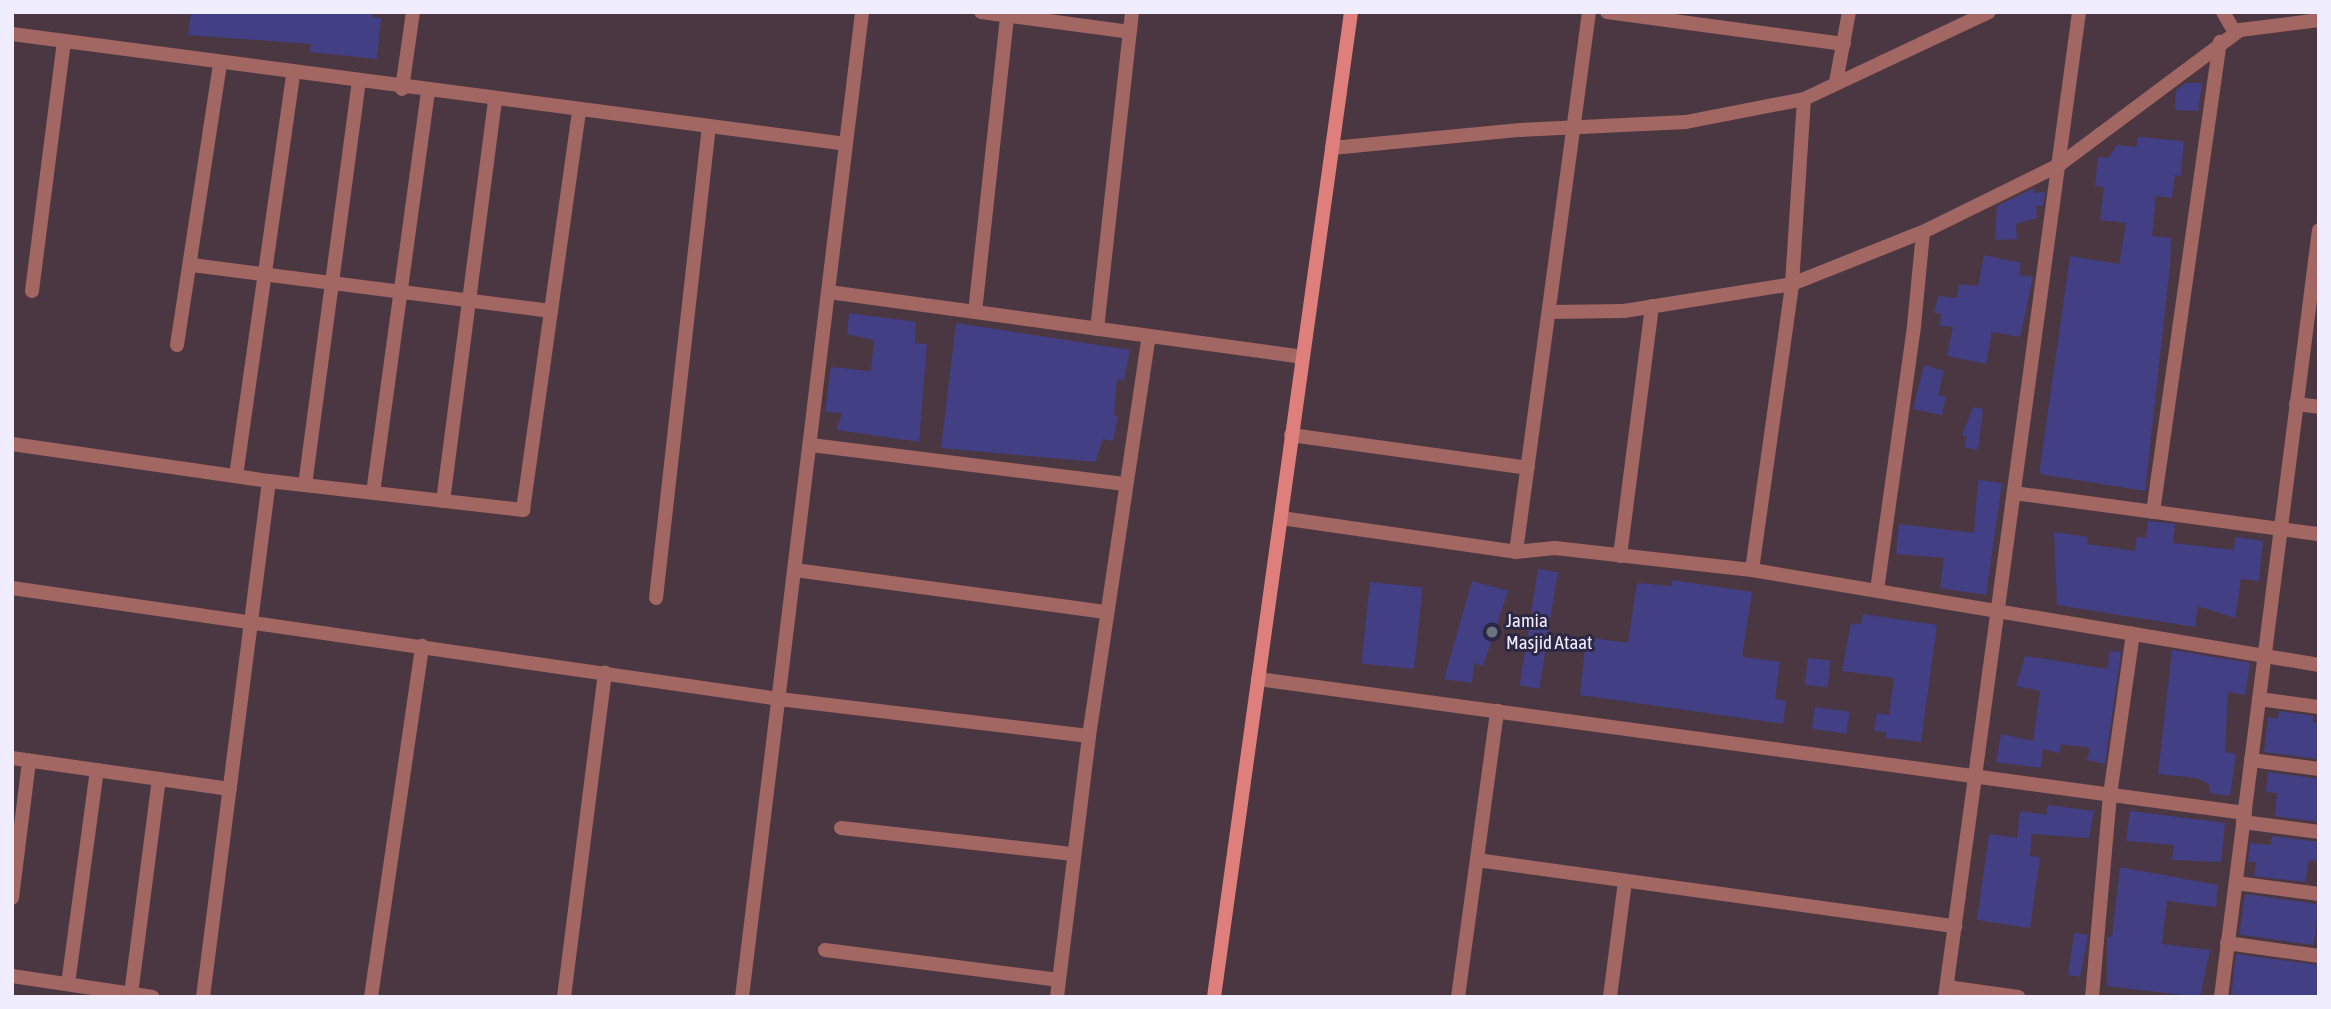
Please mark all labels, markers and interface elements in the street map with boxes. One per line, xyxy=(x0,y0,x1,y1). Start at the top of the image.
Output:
place label: Jamia Masjid Ataat xyxy=(1506,610,1593,654)
marker: Jamia Masjid Ataat xyxy=(1484,624,1500,640)

